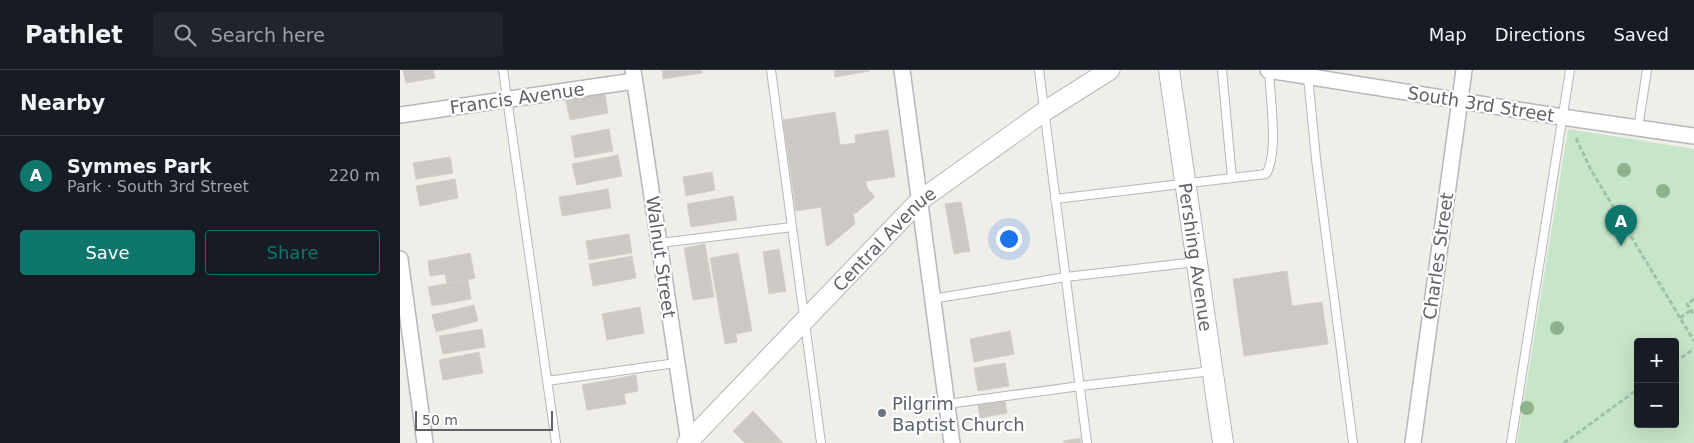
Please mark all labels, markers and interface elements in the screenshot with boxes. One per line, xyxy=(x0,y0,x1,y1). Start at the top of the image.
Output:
search box xyxy=(153,12,503,57)
text: Pathlet xyxy=(25,21,123,49)
icon: search xyxy=(171,21,199,49)
text: Search here xyxy=(211,24,325,46)
text: Map xyxy=(1429,24,1467,45)
text: Directions xyxy=(1495,24,1585,45)
text: Saved xyxy=(1613,24,1669,45)
street label: Francis Avenue xyxy=(448,78,586,118)
street label: South 3rd Street xyxy=(1406,82,1556,126)
text: Nearby xyxy=(20,91,105,115)
text: Symmes Park xyxy=(67,155,212,177)
text: A xyxy=(30,166,42,185)
text: 220 m xyxy=(329,166,380,185)
text: Park · South 3rd Street xyxy=(67,177,249,196)
street label: Pershing Avenue xyxy=(1175,181,1217,333)
street label: Central Avenue xyxy=(828,182,940,295)
street label: Charles Street xyxy=(1419,191,1457,321)
street label: Walnut Street xyxy=(642,195,680,319)
pin: A xyxy=(1605,205,1637,246)
your location xyxy=(996,226,1022,252)
button: Save xyxy=(20,230,195,275)
button: Share xyxy=(205,230,380,275)
map controls xyxy=(1634,338,1679,428)
button: + xyxy=(1634,338,1679,383)
button: − xyxy=(1634,383,1679,428)
place label: Pilgrim Baptist Church xyxy=(892,393,1025,435)
marker: Pilgrim Baptist Church xyxy=(876,407,888,419)
scale bar xyxy=(415,408,552,431)
text: 50 m xyxy=(422,412,458,428)

